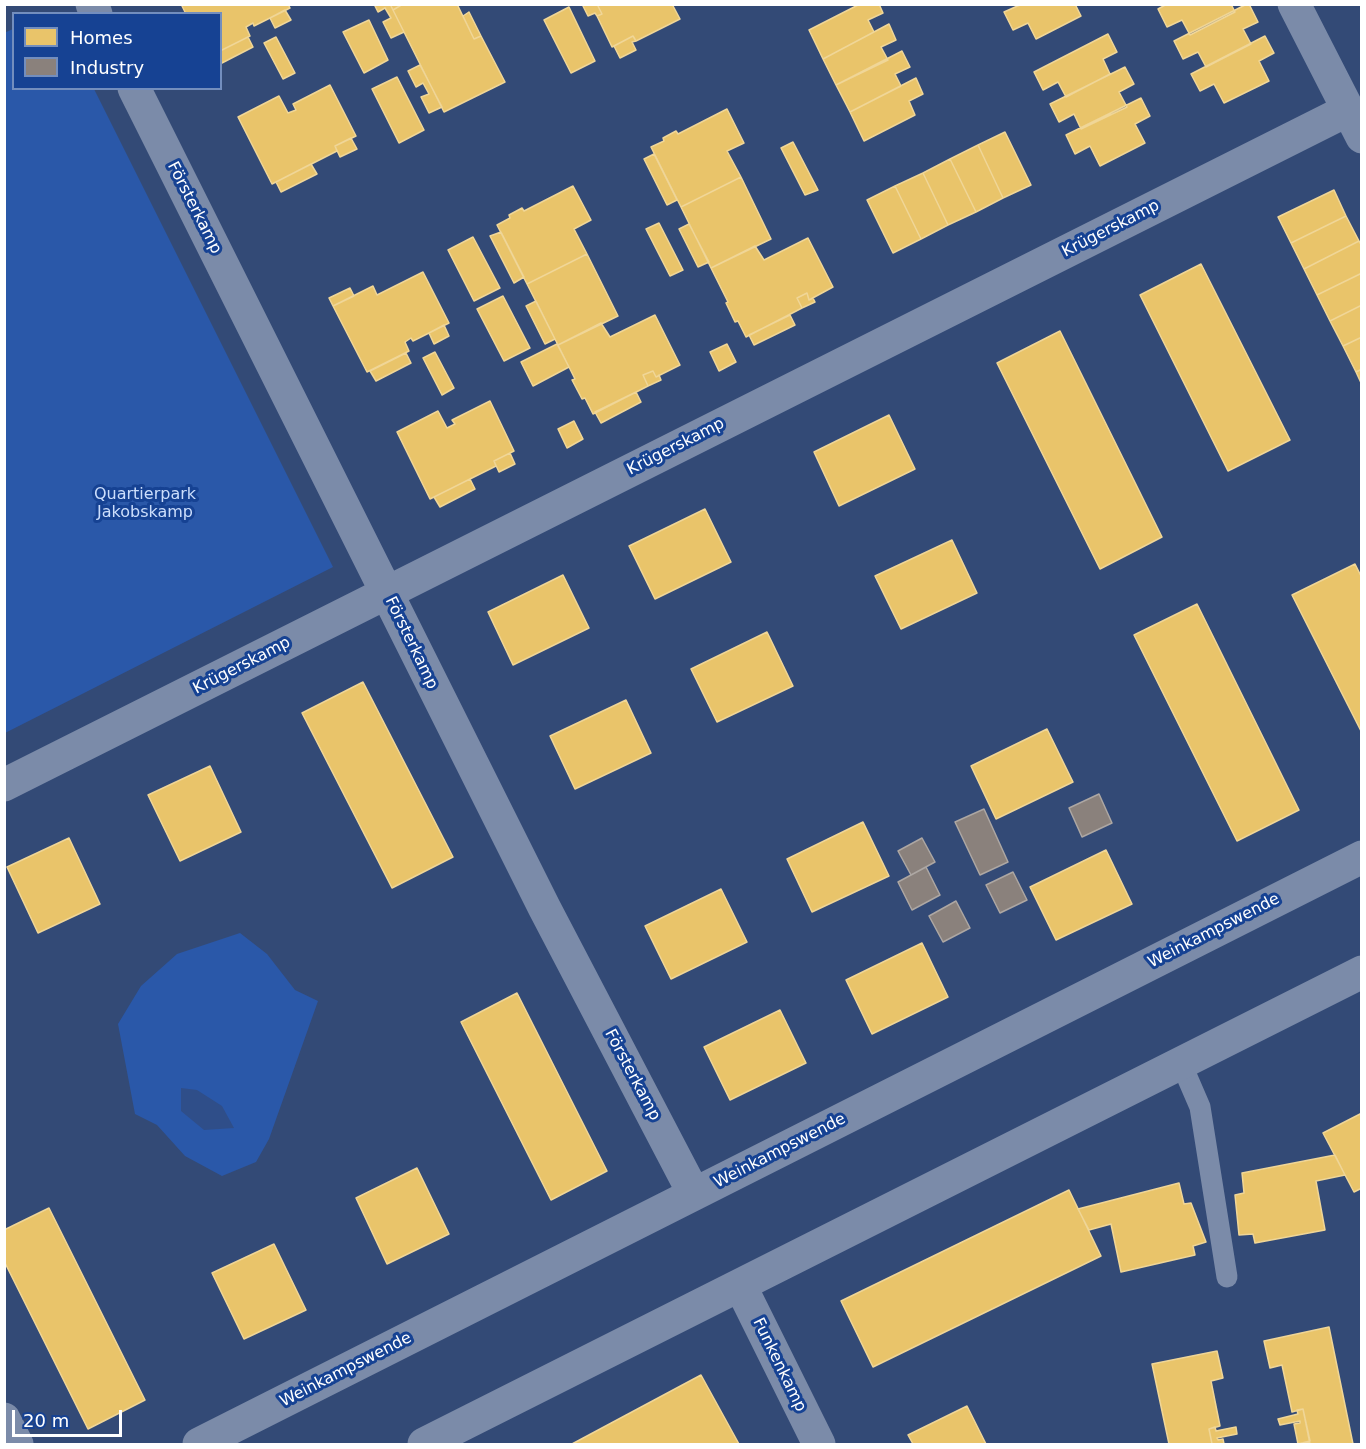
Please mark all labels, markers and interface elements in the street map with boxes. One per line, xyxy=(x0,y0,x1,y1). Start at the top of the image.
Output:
legend xyxy=(12,12,222,90)
text: Homes xyxy=(70,27,133,48)
text: Industry xyxy=(70,57,144,78)
street label: Försterkamp xyxy=(163,159,225,257)
street label: Krügerskamp xyxy=(1059,196,1163,262)
street label: Krügerskamp xyxy=(624,414,728,480)
park label: Quartierpark Jakobskamp xyxy=(94,485,196,523)
street label: Försterkamp xyxy=(380,594,442,692)
street label: Krügerskamp xyxy=(190,633,294,699)
street label: Weinkampswende xyxy=(1145,889,1283,973)
street label: Försterkamp xyxy=(600,1026,664,1124)
street label: Weinkampswende xyxy=(711,1109,849,1193)
street label: Funkenkamp xyxy=(748,1315,810,1415)
street label: Weinkampswende xyxy=(277,1328,415,1412)
scale bar xyxy=(15,1398,124,1436)
text: 20 m xyxy=(23,1410,69,1431)

